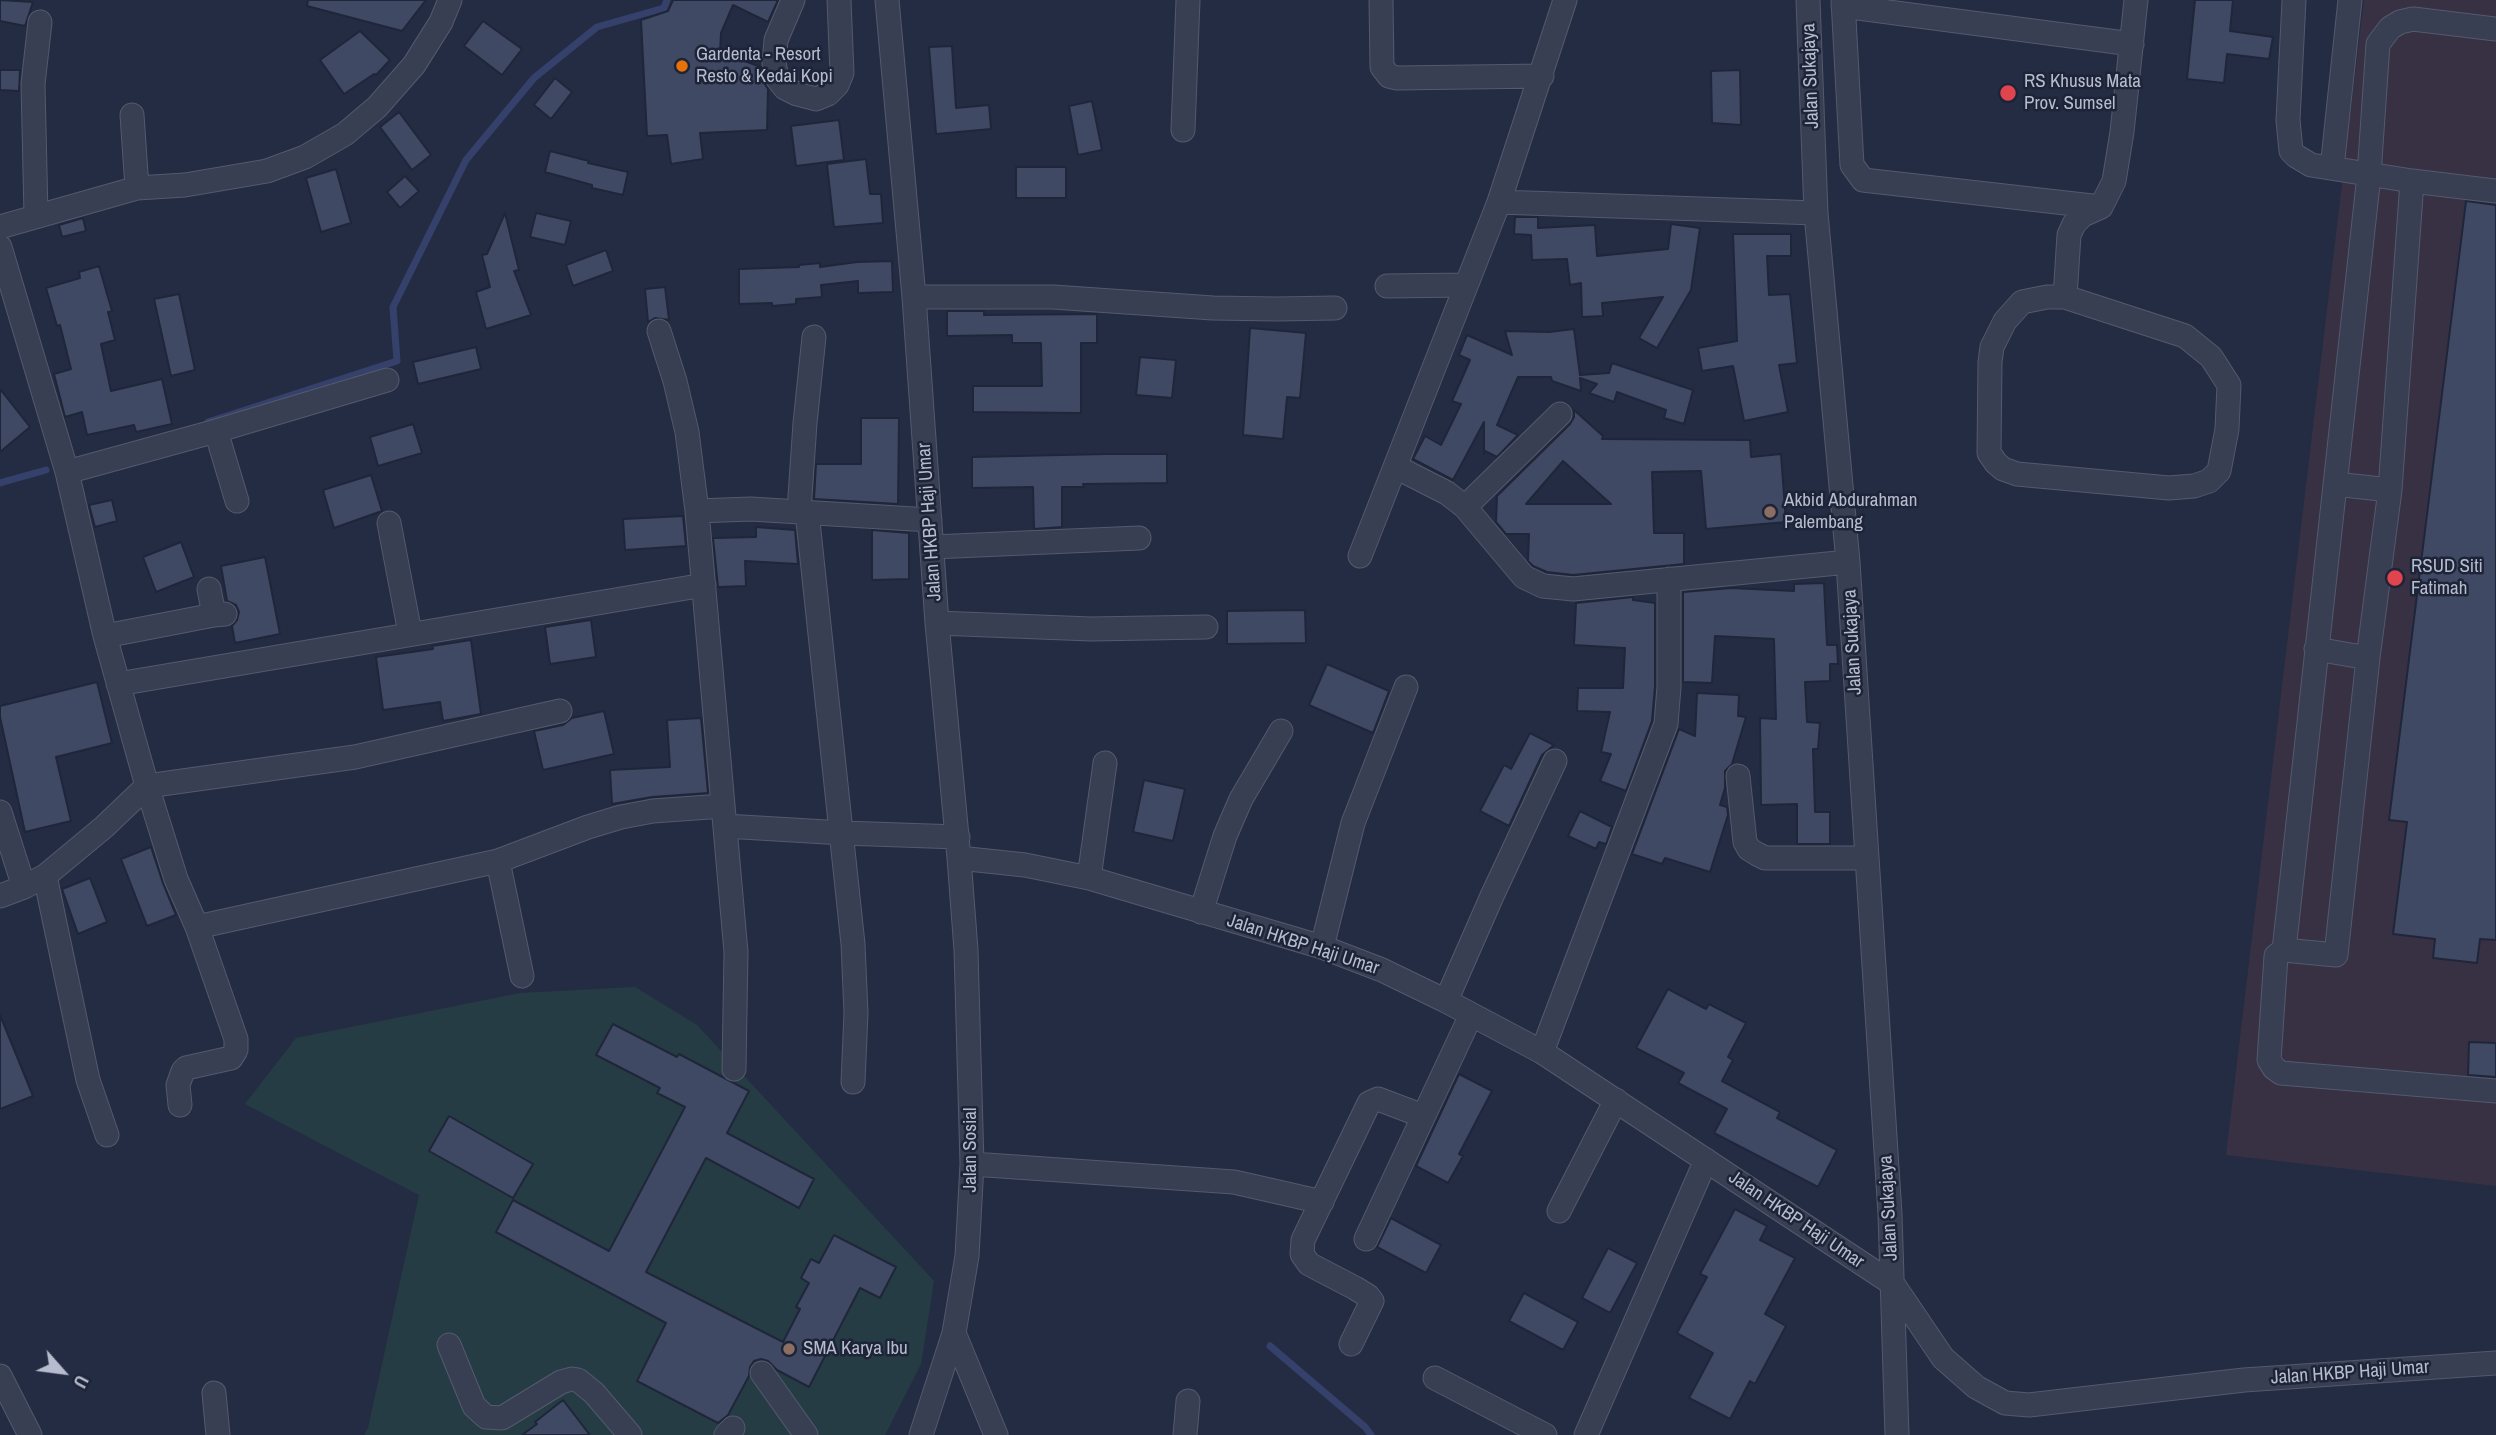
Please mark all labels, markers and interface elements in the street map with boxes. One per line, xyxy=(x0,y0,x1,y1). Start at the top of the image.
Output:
street label: Jalan Sukajaya xyxy=(1798,23,1824,129)
place label: Gardenta - Resort Resto & Kedai Kopi xyxy=(696,44,833,88)
marker: Gardenta - Resort Resto & Kedai Kopi xyxy=(674,58,690,74)
place label: RS Khusus Mata Prov. Sumsel xyxy=(2024,71,2141,115)
marker: RS Khusus Mata Prov. Sumsel xyxy=(1998,83,2018,103)
street label: Jalan HKBP Haji Umar xyxy=(913,442,947,602)
place label: Akbid Abdurahman Palembang xyxy=(1784,490,1917,534)
marker: Akbid Abdurahman Palembang xyxy=(1762,504,1778,520)
place label: RSUD Siti Fatimah xyxy=(2411,556,2483,600)
marker: RSUD Siti Fatimah xyxy=(2385,568,2405,588)
street label: Jalan Sukajaya xyxy=(1839,589,1867,695)
street label: Jalan HKBP Haji Umar xyxy=(1224,910,1382,980)
street label: Jalan Sosial xyxy=(960,1108,982,1192)
street label: Jalan Sukajaya xyxy=(1875,1155,1903,1261)
street label: Jalan HKBP Haji Umar xyxy=(1724,1166,1868,1274)
north arrow xyxy=(28,1337,98,1407)
place label: SMA Karya Ibu xyxy=(803,1338,908,1360)
marker: SMA Karya Ibu xyxy=(781,1341,797,1357)
street label: Jalan HKBP Haji Umar xyxy=(2270,1356,2430,1390)
text: U xyxy=(67,1371,96,1393)

